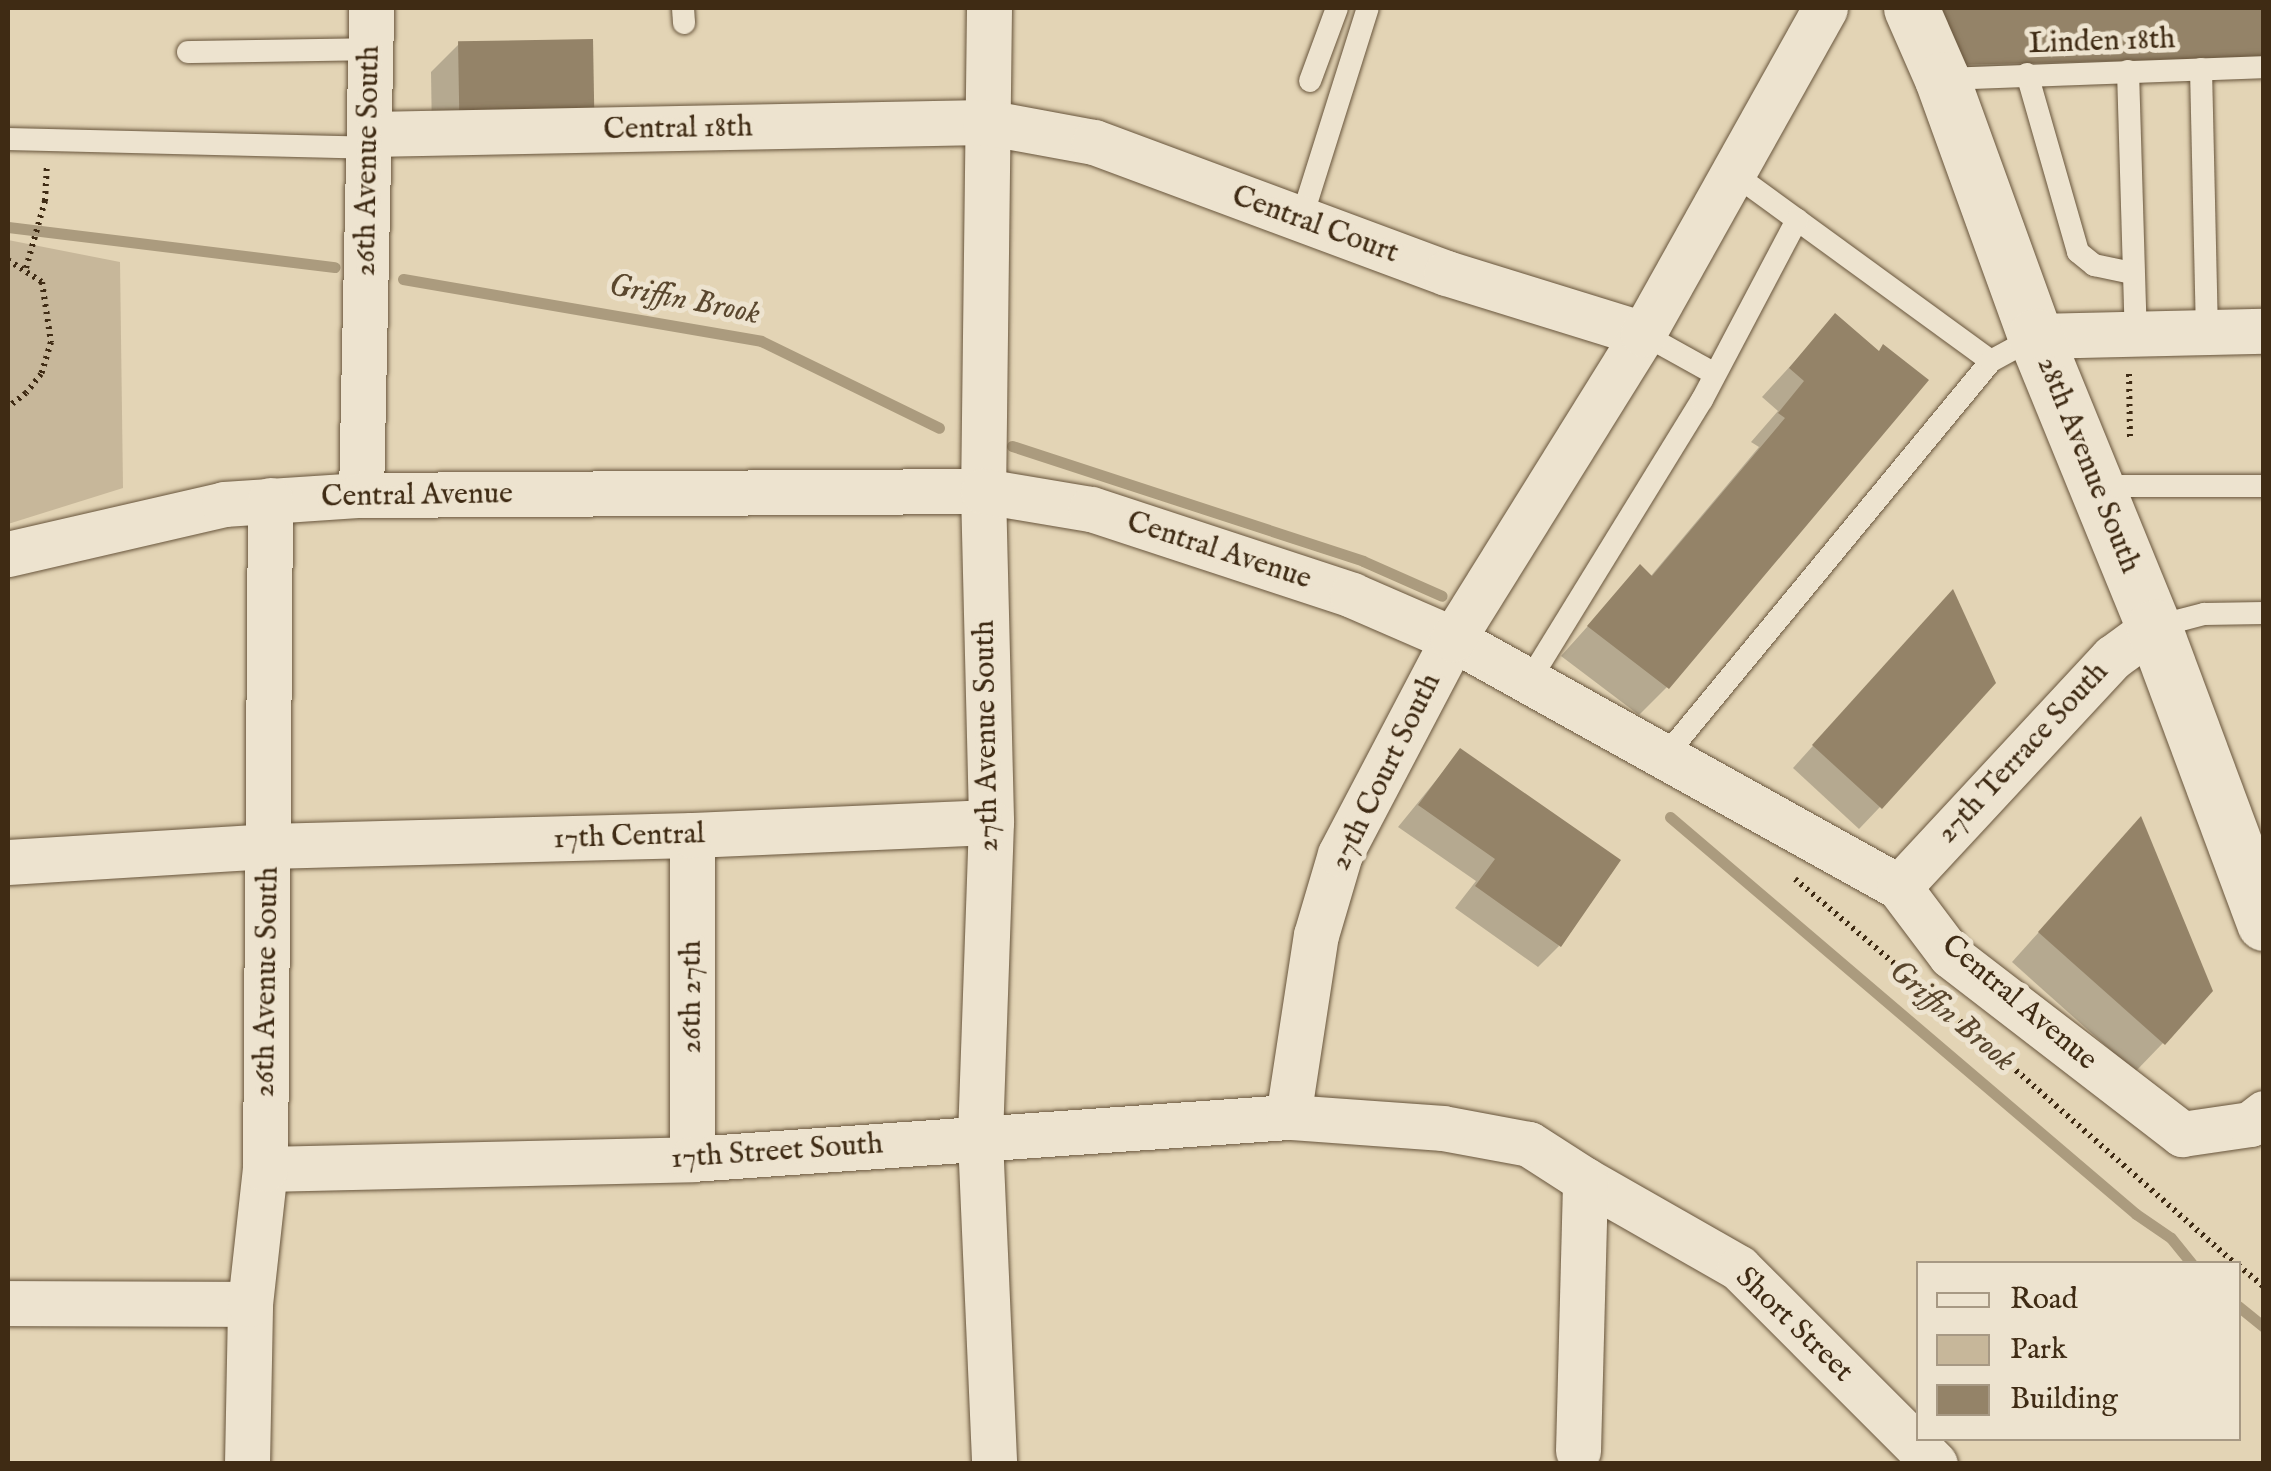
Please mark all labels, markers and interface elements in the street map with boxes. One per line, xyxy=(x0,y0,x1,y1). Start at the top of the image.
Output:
street label: Linden 18th xyxy=(2028,21,2176,63)
street label: 26th Avenue South xyxy=(348,45,388,277)
street label: Central 18th xyxy=(603,110,753,148)
street label: Central Court xyxy=(1227,178,1403,272)
water label: Griffin Brook xyxy=(605,268,763,334)
street label: 28th Avenue South xyxy=(2028,352,2148,578)
street label: Central Avenue xyxy=(321,476,513,516)
street label: Central Avenue xyxy=(1122,504,1316,598)
street label: 27th Avenue South xyxy=(967,620,1007,852)
street label: 27th Terrace South xyxy=(1930,655,2116,851)
street label: 27th Court South xyxy=(1323,668,1449,876)
street label: 17th Central xyxy=(553,816,705,858)
street label: 26th Avenue South xyxy=(247,866,287,1098)
street label: Central Avenue xyxy=(1934,928,2104,1078)
street label: 26th 27th xyxy=(674,940,710,1054)
water label: Griffin Brook xyxy=(1880,953,2022,1081)
street label: 17th Street South xyxy=(670,1127,884,1177)
street label: Short Street xyxy=(1728,1260,1860,1390)
legend xyxy=(1916,1261,2241,1441)
text: Road xyxy=(2010,1281,2078,1319)
text: Park xyxy=(2010,1331,2067,1369)
text: Building xyxy=(2010,1381,2118,1419)

